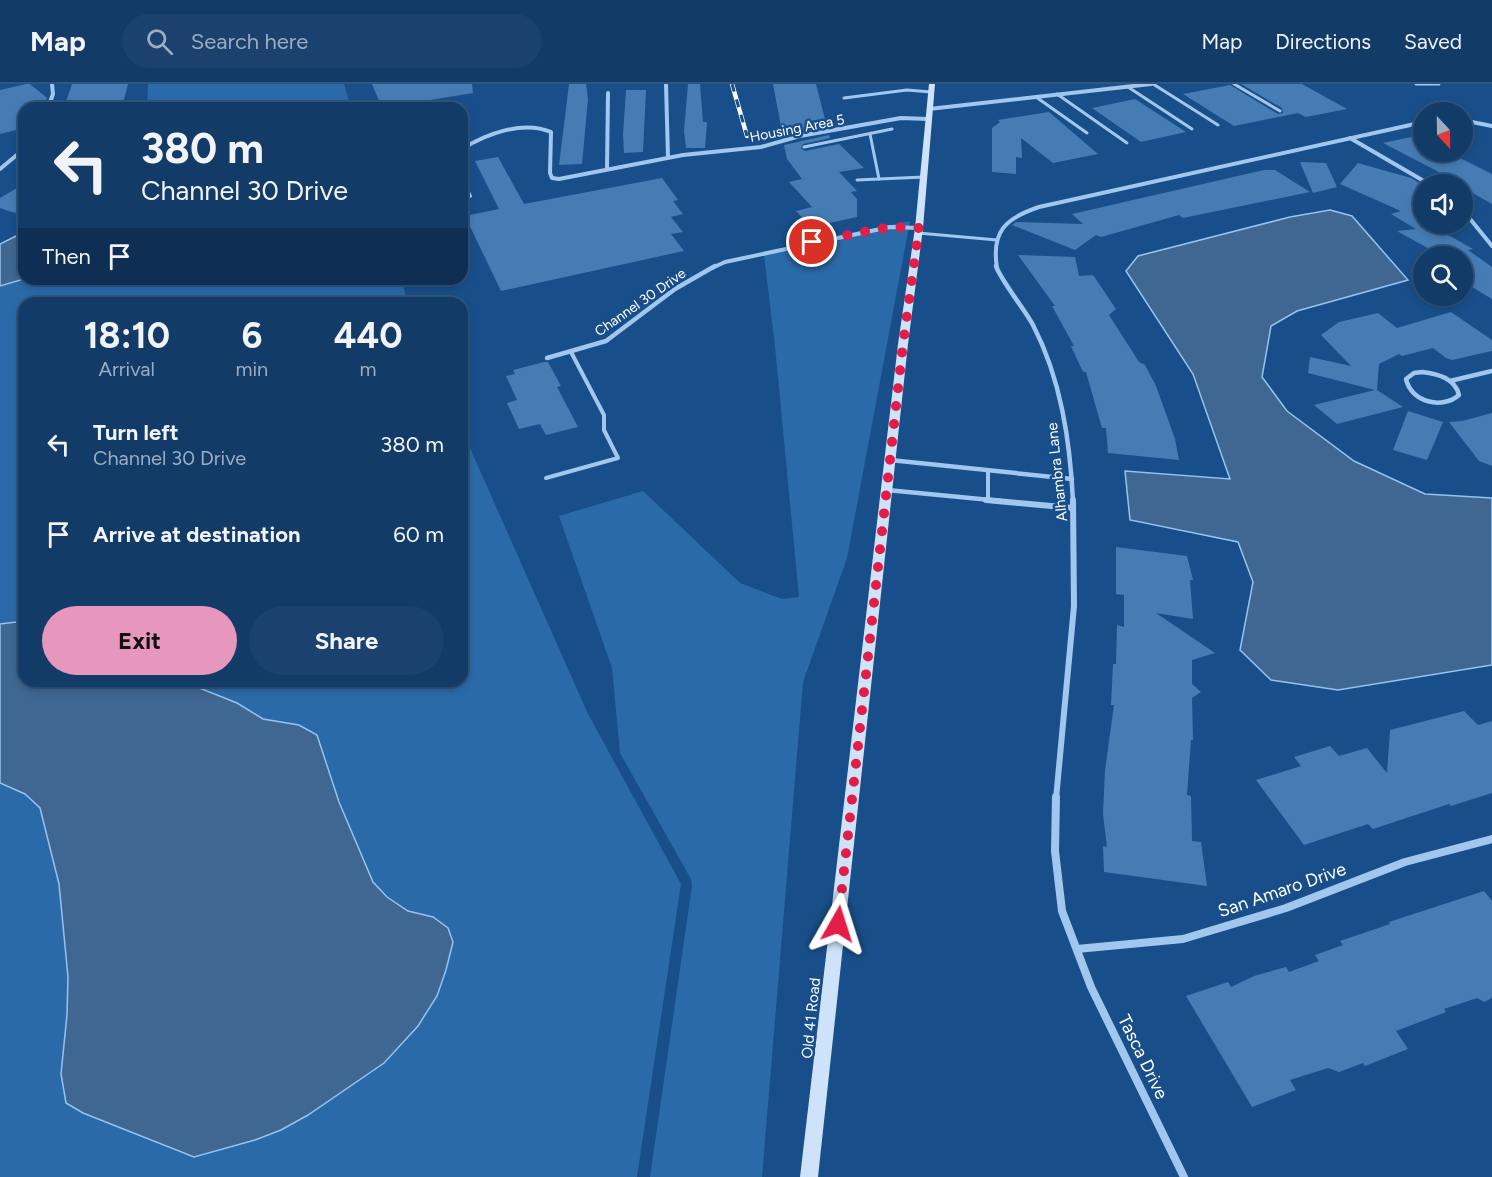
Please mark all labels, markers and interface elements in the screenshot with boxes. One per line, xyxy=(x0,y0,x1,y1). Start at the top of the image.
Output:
search box xyxy=(122,14,542,68)
text: Map xyxy=(30,24,86,58)
icon: search xyxy=(143,25,176,58)
text: Search here xyxy=(191,28,308,55)
text: Map xyxy=(1201,29,1242,54)
text: Directions xyxy=(1275,29,1371,54)
text: Saved xyxy=(1404,29,1462,54)
north arrow xyxy=(1413,102,1473,162)
map controls xyxy=(1413,102,1473,306)
street label: Housing Area 5 xyxy=(748,111,846,146)
text: 380 m xyxy=(141,123,264,174)
icon: left xyxy=(42,126,120,204)
text: Channel 30 Drive xyxy=(141,174,348,207)
button: sound xyxy=(1413,174,1473,234)
pin xyxy=(786,216,837,267)
icon: arrive xyxy=(795,225,828,258)
icon: arrive xyxy=(103,240,136,273)
text: Then xyxy=(42,243,91,270)
button: search xyxy=(1413,246,1473,306)
street label: Channel 30 Drive xyxy=(591,264,689,340)
text: 18:10 xyxy=(83,314,170,357)
text: 6 xyxy=(241,314,262,357)
text: 440 xyxy=(334,314,403,357)
text: Arrival xyxy=(98,357,155,381)
text: min xyxy=(235,357,268,381)
text: m xyxy=(360,357,377,381)
text: Turn left xyxy=(93,419,179,446)
street label: Alhambra Lane xyxy=(1043,422,1071,522)
icon: left xyxy=(42,428,75,461)
text: 380 m xyxy=(380,431,444,458)
text: Channel 30 Drive xyxy=(93,446,246,470)
icon: arrive xyxy=(42,518,75,551)
text: Arrive at destination xyxy=(93,521,301,548)
text: 60 m xyxy=(393,521,444,548)
button: Exit xyxy=(42,606,237,675)
button: Share xyxy=(249,606,444,675)
street label: San Amaro Drive xyxy=(1215,858,1349,922)
position arrow xyxy=(806,892,870,956)
street label: Old 41 Road xyxy=(798,977,824,1059)
street label: Tasca Drive xyxy=(1113,1011,1173,1103)

